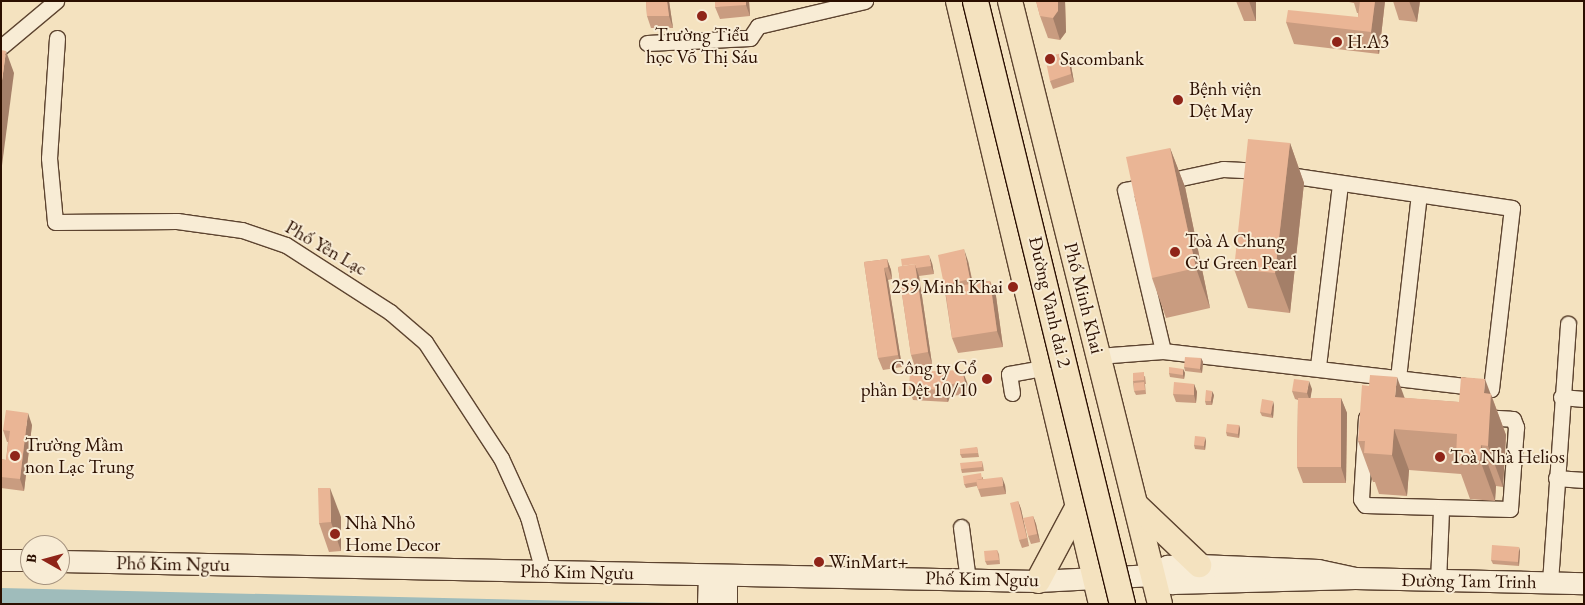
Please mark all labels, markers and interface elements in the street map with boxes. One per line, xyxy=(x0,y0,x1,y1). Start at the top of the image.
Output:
marker: Trường Tiểu học Võ Thị Sáu xyxy=(696,10,708,22)
place label: Trường Tiểu học Võ Thị Sáu xyxy=(646,24,758,68)
place label: H.A3 xyxy=(1347,31,1389,53)
marker: H.A3 xyxy=(1331,36,1343,48)
place label: Sacombank xyxy=(1060,48,1144,70)
marker: Sacombank xyxy=(1044,53,1056,65)
place label: Bệnh viện Dệt May xyxy=(1189,78,1262,122)
marker: Bệnh viện Dệt May xyxy=(1171,93,1185,107)
street label: Phố Yên Lạc xyxy=(281,216,371,280)
place label: Toà A Chung Cư Green Pearl xyxy=(1185,230,1297,274)
street label: Đường Vành đai 2 xyxy=(1024,234,1076,370)
street label: Phố Minh Khai xyxy=(1059,240,1109,356)
marker: Toà A Chung Cư Green Pearl xyxy=(1169,246,1181,258)
place label: 259 Minh Khai xyxy=(891,276,1003,298)
marker: 259 Minh Khai xyxy=(1007,281,1019,293)
place label: Công ty Cổ phần Dệt 10/10 xyxy=(861,357,977,401)
marker: Công ty Cổ phần Dệt 10/10 xyxy=(981,373,993,385)
place label: Trường Mầm non Lạc Trung xyxy=(25,434,134,478)
place label: Toà Nhà Helios xyxy=(1450,446,1565,468)
marker: Trường Mầm non Lạc Trung xyxy=(9,450,21,462)
marker: Toà Nhà Helios xyxy=(1434,451,1446,463)
place label: Nhà Nhỏ Home Decor xyxy=(345,512,440,556)
marker: Nhà Nhỏ Home Decor xyxy=(329,528,341,540)
north arrow xyxy=(20,535,70,585)
place label: WinMart+ xyxy=(829,551,909,573)
street label: Phố Kim Ngưu xyxy=(116,552,230,576)
text: B xyxy=(22,553,41,564)
marker: WinMart+ xyxy=(813,556,825,568)
street label: Phố Kim Ngưu xyxy=(520,560,634,584)
street label: Phố Kim Ngưu xyxy=(925,567,1039,591)
street label: Đường Tam Trinh xyxy=(1401,568,1537,594)

